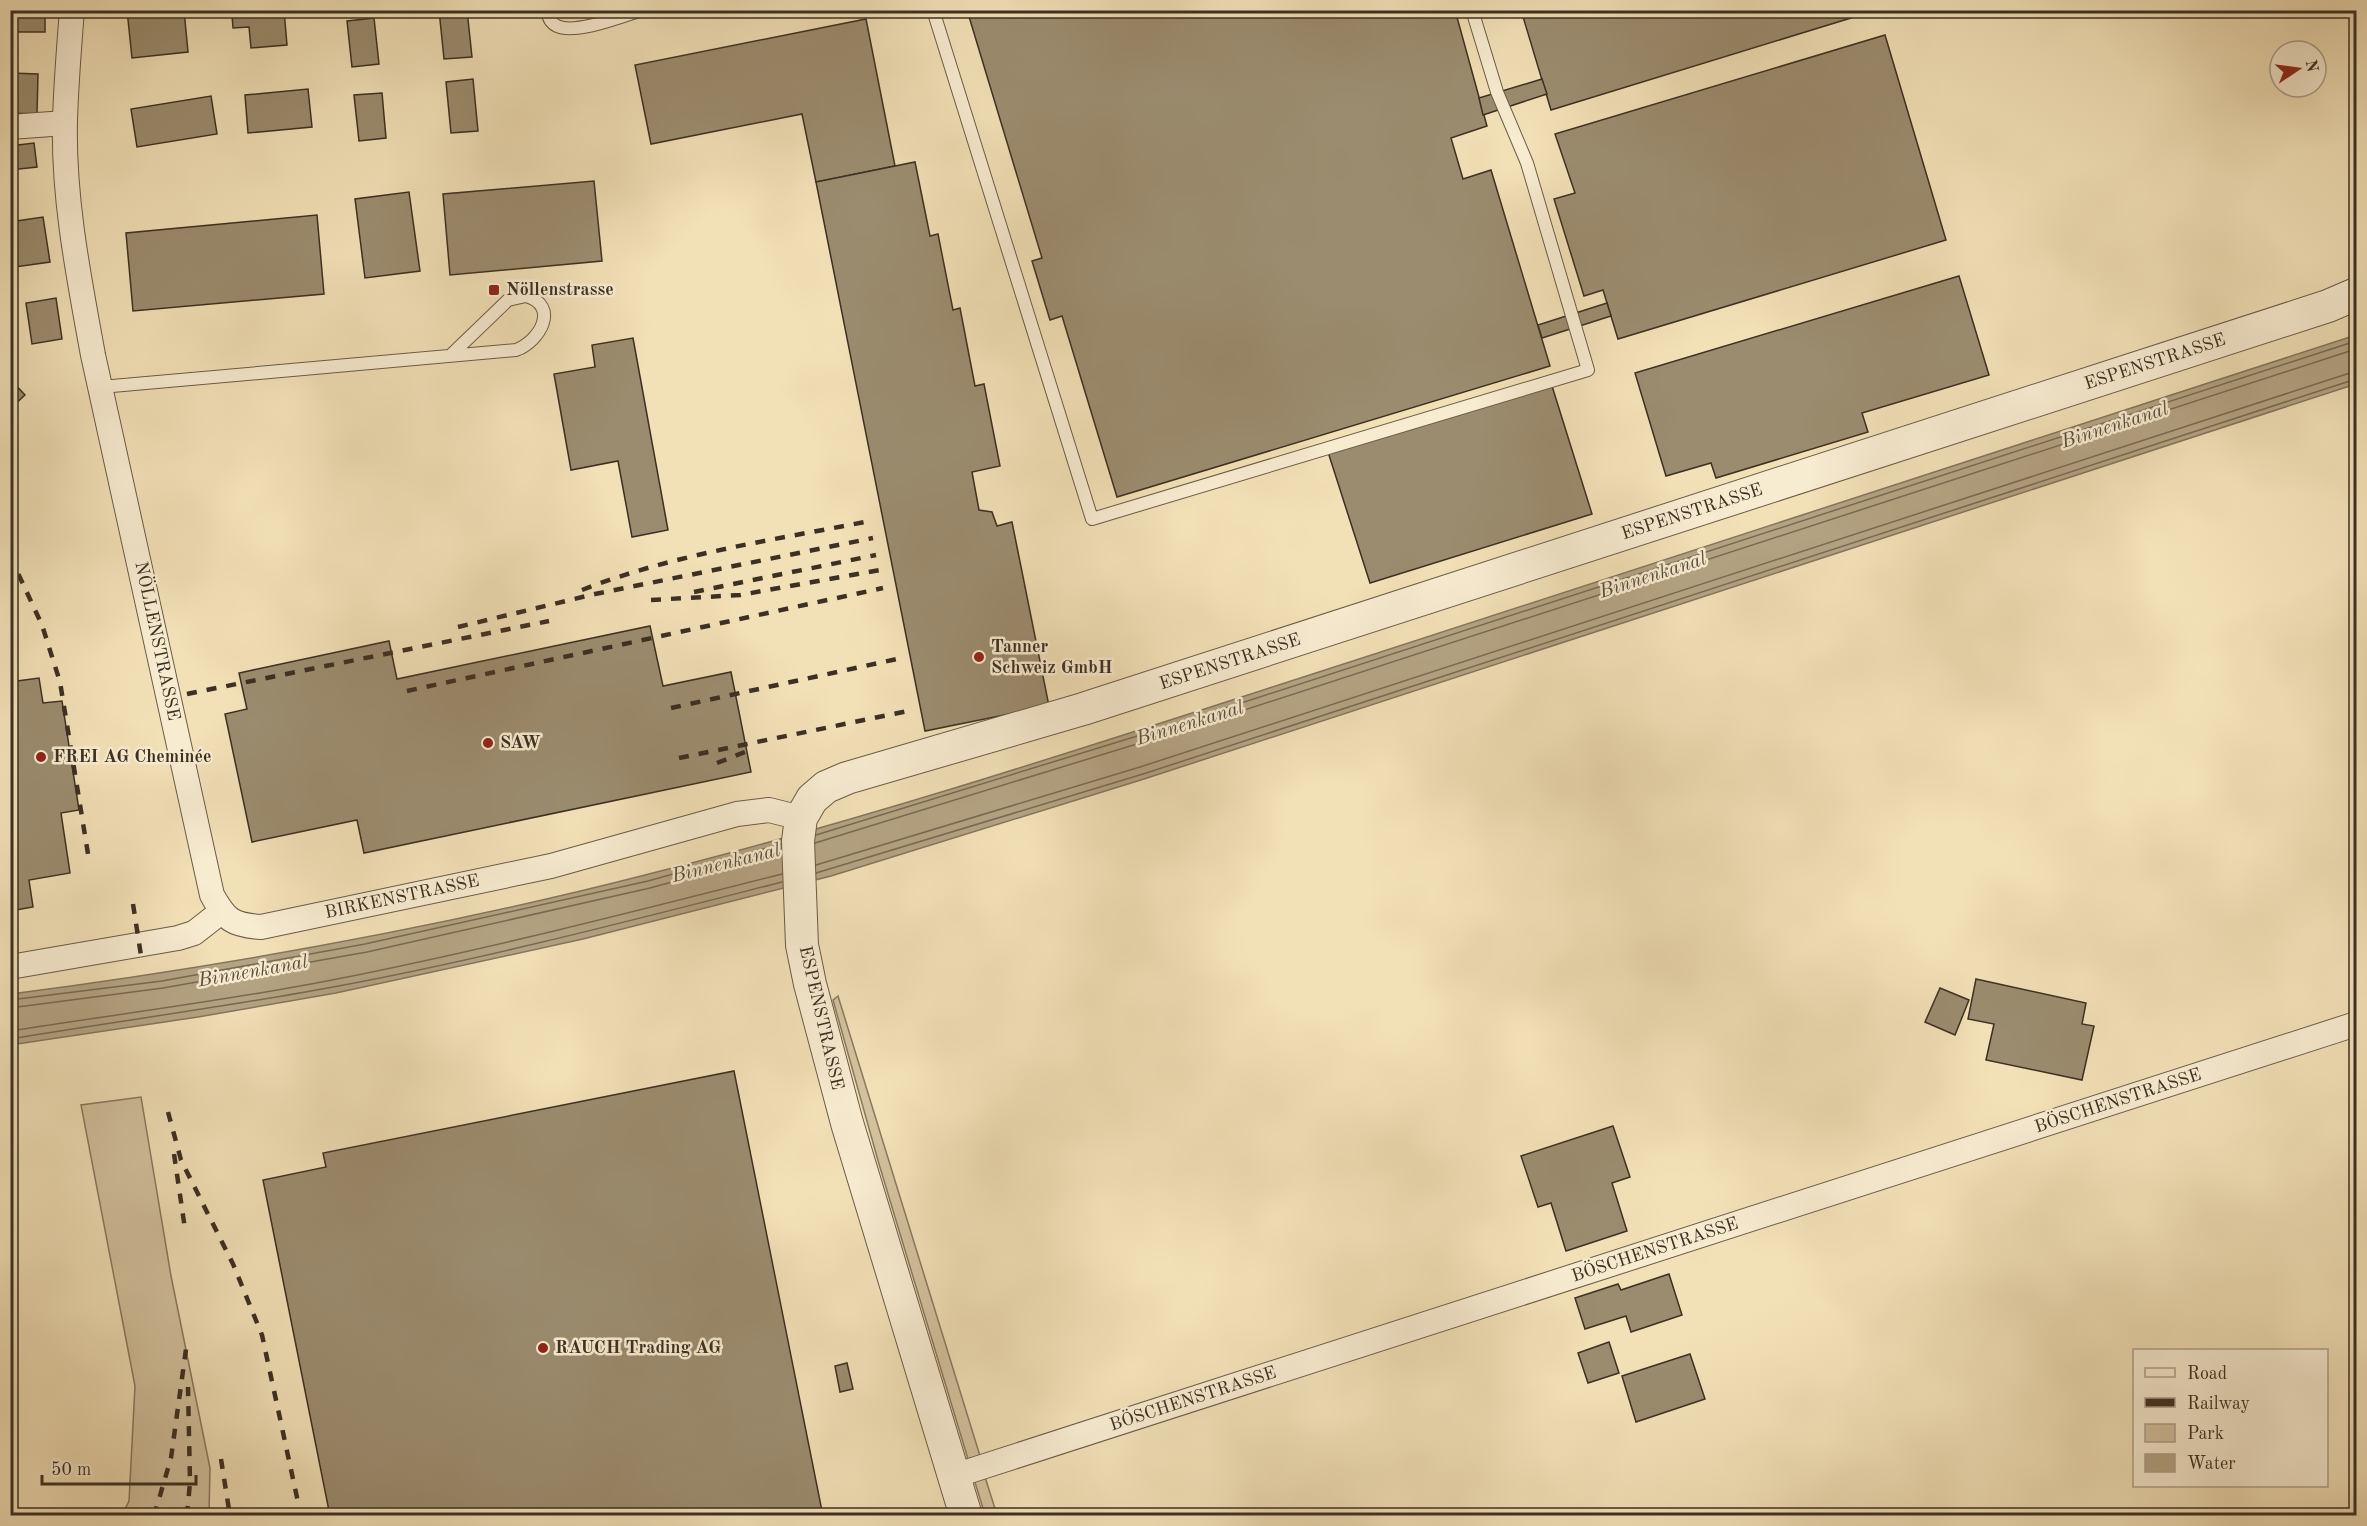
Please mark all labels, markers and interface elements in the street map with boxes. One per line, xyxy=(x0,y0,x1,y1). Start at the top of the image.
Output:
north arrow xyxy=(2268,39,2328,99)
text: N xyxy=(2301,58,2320,75)
place label: Nöllenstrasse xyxy=(506,281,614,299)
marker: Nöllenstrasse xyxy=(487,283,501,297)
street label: ESPENSTRASSE xyxy=(2082,331,2228,393)
water label: Binnenkanal xyxy=(2058,399,2171,453)
street label: ESPENSTRASSE xyxy=(1619,481,1765,543)
water label: Binnenkanal xyxy=(1596,549,1709,603)
street label: NÖLLENSTRASSE xyxy=(131,559,187,722)
street label: ESPENSTRASSE xyxy=(1157,631,1303,693)
place label: Tanner Schweiz GmbH xyxy=(991,638,1113,677)
marker: Tanner Schweiz GmbH xyxy=(972,650,986,664)
water label: Binnenkanal xyxy=(1133,698,1246,750)
place label: SAW xyxy=(500,734,541,752)
marker: SAW xyxy=(481,736,495,750)
place label: FREI AG Cheminée xyxy=(53,748,211,766)
marker: FREI AG Cheminée xyxy=(34,750,48,764)
water label: Binnenkanal xyxy=(669,841,783,887)
street label: BIRKENSTRASSE xyxy=(323,872,481,922)
street label: ESPENSTRASSE xyxy=(796,944,846,1092)
water label: Binnenkanal xyxy=(195,952,310,992)
street label: BÖSCHENSTRASSE xyxy=(2031,1062,2204,1136)
street label: BÖSCHENSTRASSE xyxy=(1568,1211,1741,1285)
place label: RAUCH Trading AG xyxy=(555,1339,721,1357)
marker: RAUCH Trading AG xyxy=(536,1341,550,1355)
legend xyxy=(2133,1349,2328,1487)
street label: BÖSCHENSTRASSE xyxy=(1106,1360,1279,1434)
text: Road xyxy=(2187,1365,2227,1383)
text: Railway xyxy=(2187,1395,2250,1413)
text: Park xyxy=(2187,1425,2224,1443)
scale bar xyxy=(42,1448,196,1486)
text: Water xyxy=(2187,1455,2236,1473)
text: 50 m xyxy=(51,1461,91,1479)

